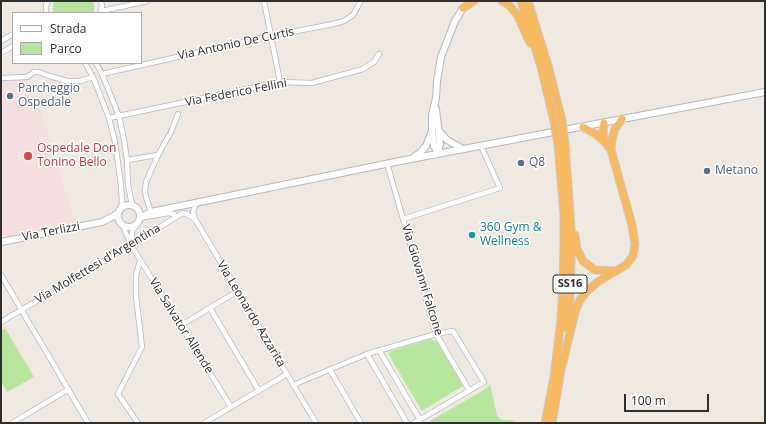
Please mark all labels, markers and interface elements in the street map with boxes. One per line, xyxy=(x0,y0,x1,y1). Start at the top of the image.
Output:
legend xyxy=(12,12,142,64)
text: Strada xyxy=(50,20,86,37)
street label: Via Antonio De Curtis xyxy=(177,25,295,63)
text: Parco xyxy=(50,40,82,57)
street label: Via Federico Fellini xyxy=(184,76,288,110)
place label: Parcheggio Ospedale xyxy=(18,82,80,110)
marker: Parcheggio Ospedale xyxy=(5,91,15,101)
place label: Ospedale Don Tonino Bello xyxy=(37,142,116,170)
marker: Ospedale Don Tonino Bello xyxy=(22,150,34,162)
place label: Q8 xyxy=(529,156,545,170)
marker: Q8 xyxy=(516,158,526,168)
place label: Metano xyxy=(715,164,758,178)
marker: Metano xyxy=(702,166,712,176)
street label: Via Terlizzi xyxy=(21,219,81,245)
street label: Via Molfettesi d'Argentina xyxy=(33,221,163,307)
place label: 360 Gym & Wellness xyxy=(480,221,541,249)
street label: Via Giovanni Falcone xyxy=(398,223,446,337)
marker: 360 Gym & Wellness xyxy=(467,230,477,240)
street label: Via Leonardo Azzarita xyxy=(214,258,288,370)
street label: Via Salvator Allende xyxy=(146,275,216,377)
road number: SS16 xyxy=(553,275,587,293)
scale bar xyxy=(626,386,711,412)
text: 100 m xyxy=(631,392,666,409)

